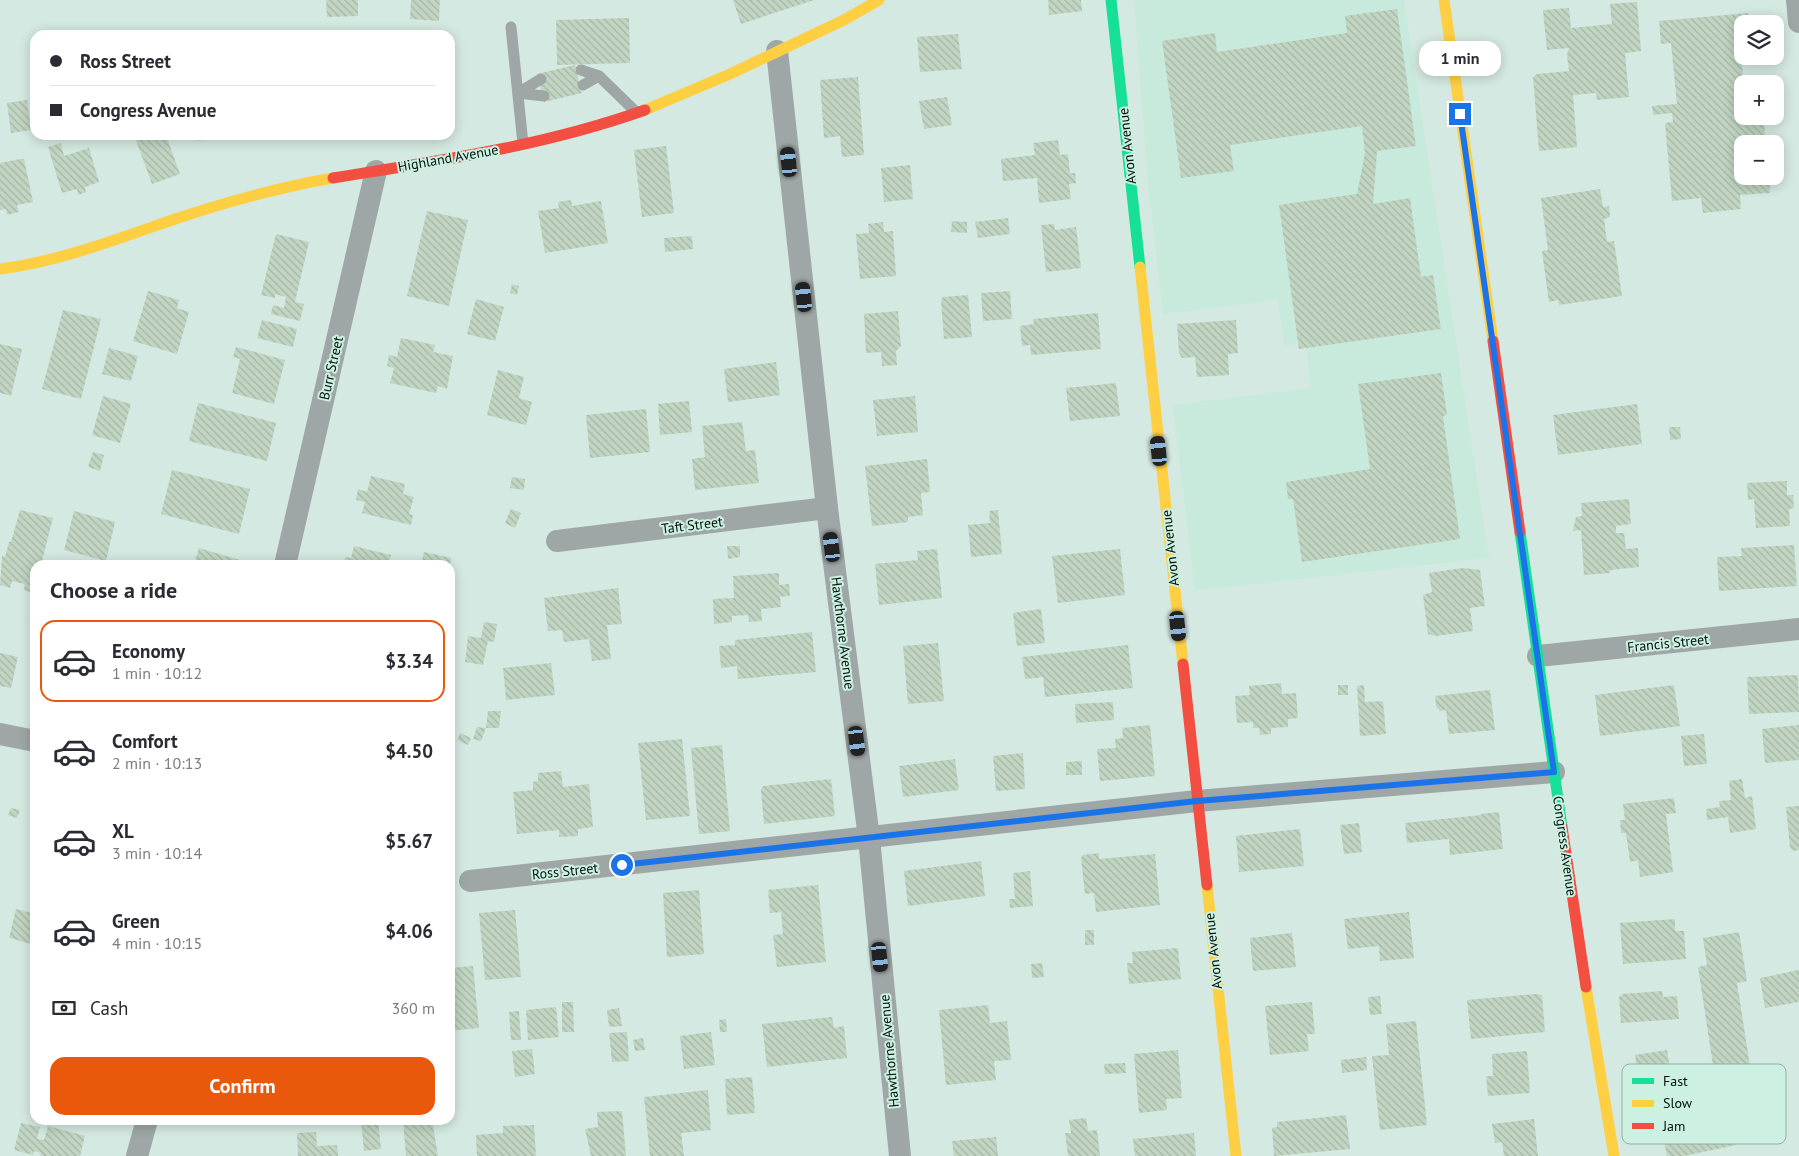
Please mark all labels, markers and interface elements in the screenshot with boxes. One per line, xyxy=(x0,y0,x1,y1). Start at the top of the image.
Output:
map controls xyxy=(1734,15,1784,185)
button: layers xyxy=(1734,15,1784,65)
callout: 1 min xyxy=(1419,42,1501,76)
text: 1 min xyxy=(1440,48,1480,68)
text: Ross Street xyxy=(80,49,171,73)
button: + xyxy=(1734,75,1784,125)
text: Congress Avenue xyxy=(80,98,216,122)
route end xyxy=(1449,103,1471,125)
street label: Avon Avenue xyxy=(1114,107,1140,185)
button: − xyxy=(1734,135,1784,185)
street label: Highland Avenue xyxy=(396,140,500,176)
car xyxy=(779,146,798,178)
car xyxy=(794,281,813,313)
street label: Burr Street xyxy=(315,334,347,402)
car xyxy=(1149,435,1168,467)
street label: Avon Avenue xyxy=(1157,509,1183,587)
street label: Taft Street xyxy=(660,512,724,538)
car xyxy=(822,531,841,563)
text: Choose a ride xyxy=(50,576,177,604)
street label: Hawthorne Avenue xyxy=(827,576,859,690)
car xyxy=(1168,610,1187,642)
street label: Francis Street xyxy=(1626,630,1710,656)
icon: car xyxy=(52,639,97,684)
text: Economy xyxy=(112,639,185,663)
text: $3.34 xyxy=(385,649,433,673)
text: 1 min · 10:12 xyxy=(112,663,202,683)
car xyxy=(847,725,866,757)
icon: car xyxy=(52,729,97,774)
text: Comfort xyxy=(112,729,178,753)
text: $4.50 xyxy=(385,739,433,763)
text: 2 min · 10:13 xyxy=(112,753,202,773)
street label: Congress Avenue xyxy=(1549,795,1581,897)
icon: car xyxy=(52,819,97,864)
text: XL xyxy=(112,819,134,843)
text: $5.67 xyxy=(385,829,433,853)
text: 3 min · 10:14 xyxy=(112,843,202,863)
route start xyxy=(611,854,633,876)
street label: Ross Street xyxy=(531,859,599,883)
icon: car xyxy=(52,909,97,954)
text: Green xyxy=(112,909,160,933)
street label: Avon Avenue xyxy=(1200,912,1226,990)
text: $4.06 xyxy=(385,919,433,943)
text: 4 min · 10:15 xyxy=(112,933,202,953)
car xyxy=(870,941,889,973)
icon: cash xyxy=(50,994,78,1022)
street label: Hawthorne Avenue xyxy=(875,994,903,1108)
text: Cash xyxy=(90,996,128,1020)
text: 360 m xyxy=(392,998,435,1018)
button: Confirm xyxy=(50,1057,435,1115)
legend xyxy=(1622,1064,1786,1144)
text: Fast xyxy=(1663,1072,1688,1090)
text: Slow xyxy=(1663,1094,1693,1112)
text: Jam xyxy=(1662,1117,1685,1135)

